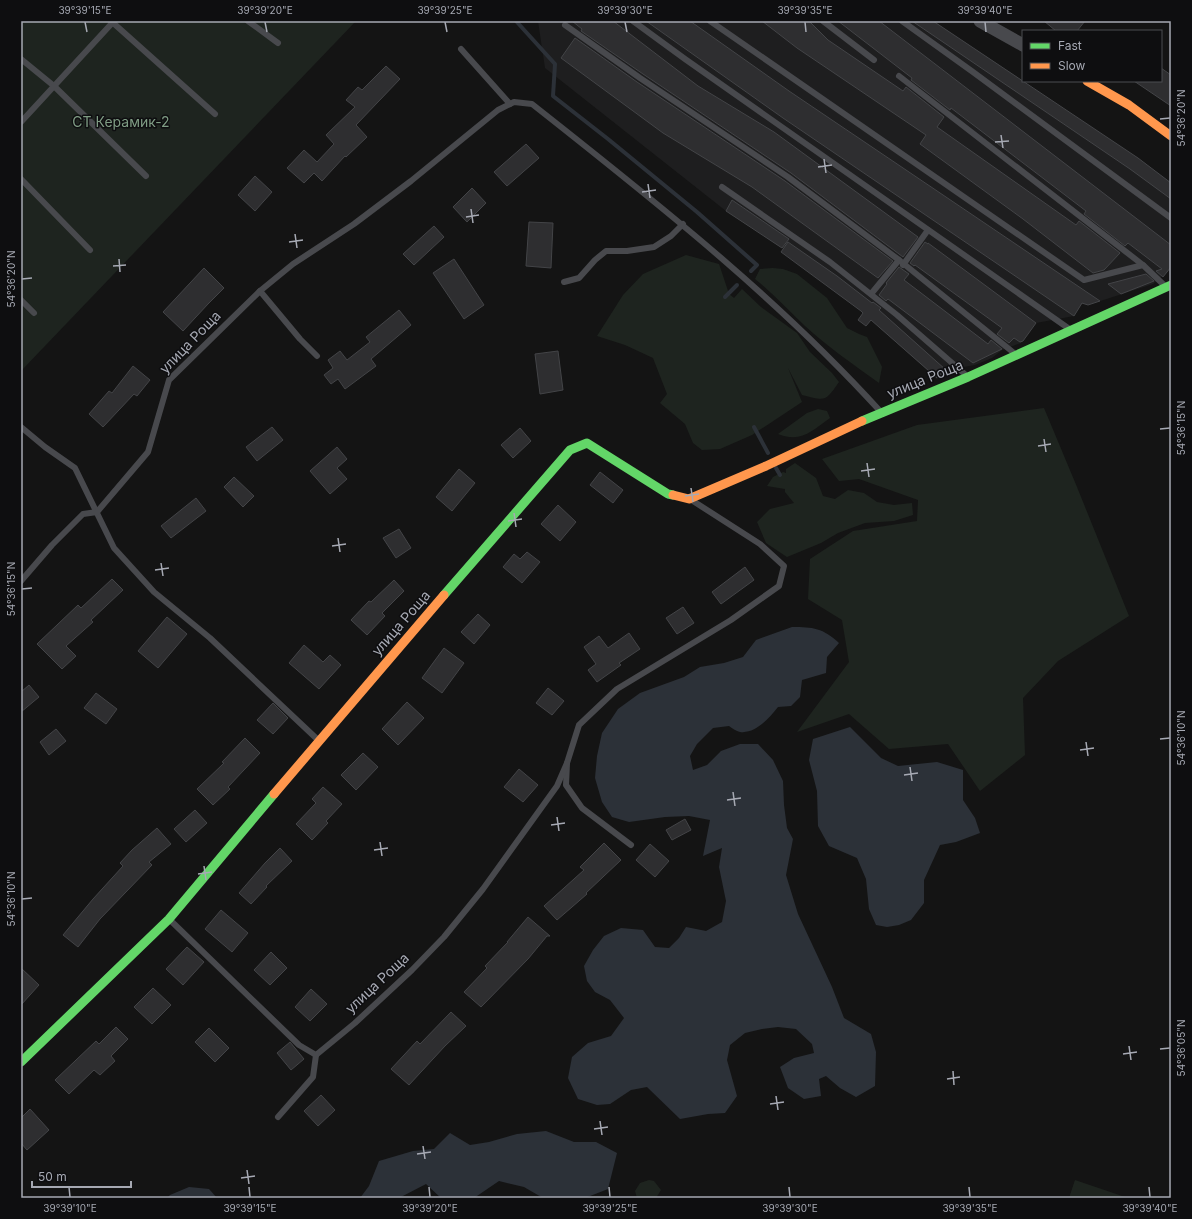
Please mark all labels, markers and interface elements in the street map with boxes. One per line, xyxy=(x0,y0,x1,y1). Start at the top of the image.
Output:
text: 39°39'15"E xyxy=(58,4,112,16)
text: 39°39'20"E xyxy=(237,4,293,16)
text: 39°39'25"E xyxy=(417,4,473,16)
text: 39°39'30"E xyxy=(597,4,653,16)
text: 39°39'35"E xyxy=(777,4,833,16)
text: 39°39'40"E xyxy=(957,4,1013,16)
legend xyxy=(1022,30,1162,82)
text: Fast xyxy=(1058,38,1082,53)
text: Slow xyxy=(1058,58,1086,73)
text: 54°36'20"N xyxy=(1175,90,1187,146)
park label: СТ Керамик-2 xyxy=(72,113,170,130)
text: 54°36'20"N xyxy=(5,251,17,307)
street label: улица Роща xyxy=(156,307,224,377)
street label: улица Роща xyxy=(884,356,965,402)
text: 54°36'15"N xyxy=(1175,401,1187,455)
text: 54°36'15"N xyxy=(5,562,17,616)
street label: улица Роща xyxy=(368,587,433,659)
text: 54°36'10"N xyxy=(1175,711,1187,765)
text: 54°36'10"N xyxy=(5,872,17,926)
street label: улица Роща xyxy=(341,949,412,1016)
text: 54°36'05"N xyxy=(1175,1020,1187,1076)
scale bar xyxy=(32,1163,131,1189)
text: 50 m xyxy=(38,1169,67,1184)
text: 39°39'10"E xyxy=(43,1202,97,1214)
text: 39°39'15"E xyxy=(223,1202,277,1214)
text: 39°39'20"E xyxy=(402,1202,458,1214)
text: 39°39'25"E xyxy=(582,1202,638,1214)
text: 39°39'30"E xyxy=(762,1202,818,1214)
text: 39°39'35"E xyxy=(942,1202,998,1214)
text: 39°39'40"E xyxy=(1122,1202,1178,1214)

